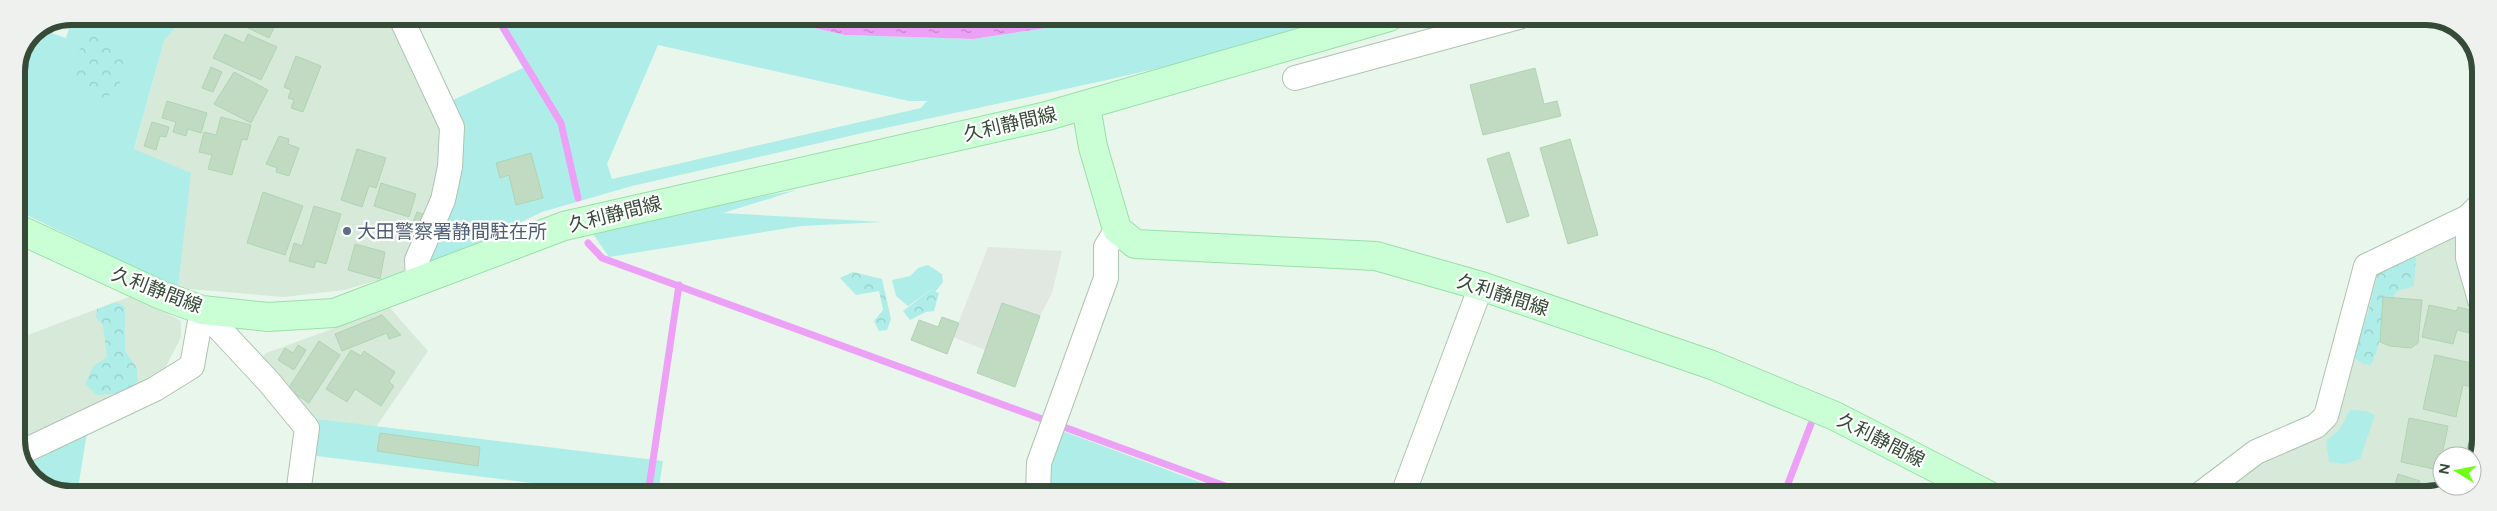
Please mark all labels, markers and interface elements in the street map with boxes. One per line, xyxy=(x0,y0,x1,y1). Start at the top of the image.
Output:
street label: 久利静間線 xyxy=(961,102,1059,146)
street label: 久利静間線 xyxy=(566,191,664,237)
place label: 大田警察署静間駐在所 xyxy=(357,220,547,243)
marker: 大田警察署静間駐在所 xyxy=(341,225,353,237)
street label: 久利静間線 xyxy=(109,262,205,318)
street label: 久利静間線 xyxy=(1454,269,1552,321)
street label: 久利静間線 xyxy=(1833,408,1929,472)
north arrow xyxy=(2432,446,2482,496)
text: N xyxy=(2435,462,2454,476)

